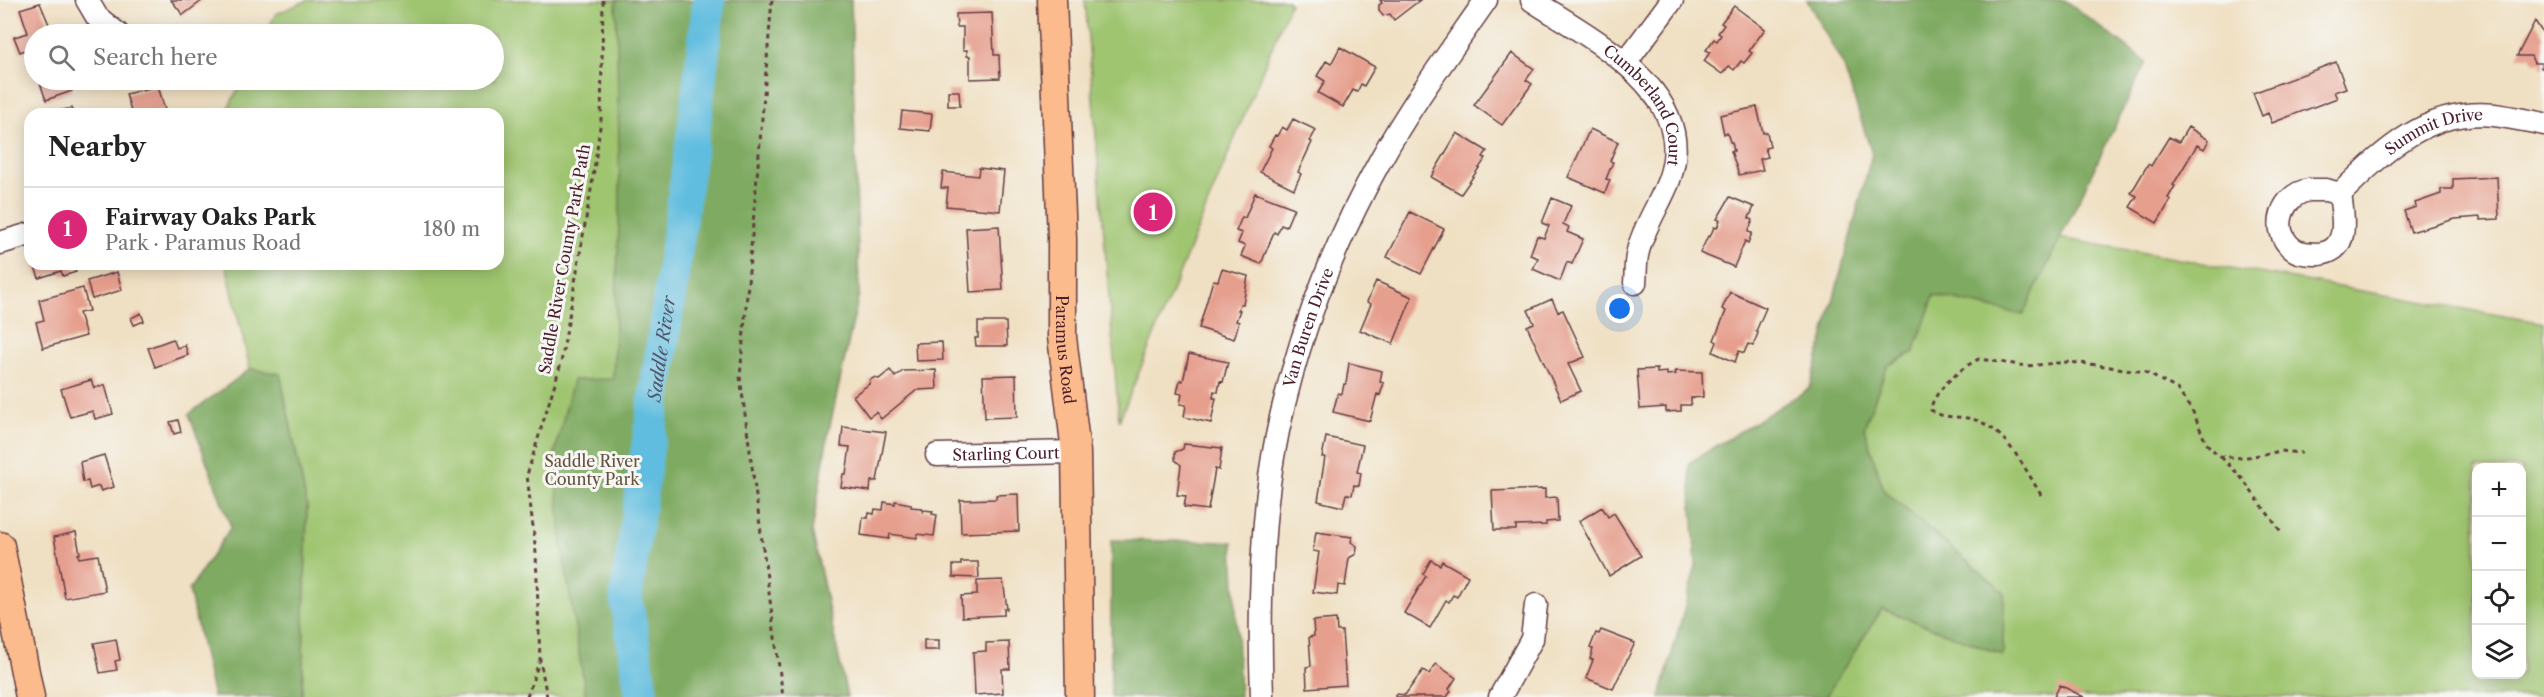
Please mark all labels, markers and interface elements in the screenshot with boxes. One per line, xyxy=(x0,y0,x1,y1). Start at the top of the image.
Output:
search box xyxy=(24,24,504,90)
street label: Cumberland Court xyxy=(1600,40,1685,168)
icon: search xyxy=(45,41,78,74)
text: Search here xyxy=(93,44,218,71)
street label: Summit Drive xyxy=(2380,104,2483,159)
text: Nearby xyxy=(48,131,146,163)
street label: Saddle River County Park Path xyxy=(534,142,594,376)
pin: 1 xyxy=(1134,190,1172,234)
text: Fairway Oaks Park xyxy=(105,204,316,231)
text: 1 xyxy=(63,217,72,241)
text: 180 m xyxy=(423,217,480,241)
text: Park · Paramus Road xyxy=(105,231,301,255)
street label: Van Buren Drive xyxy=(1278,265,1338,391)
water label: Saddle River xyxy=(643,293,681,404)
your location xyxy=(1605,294,1634,323)
street label: Paramus Road xyxy=(1052,295,1080,406)
street label: Starling Court xyxy=(952,442,1060,465)
park label: Saddle River County Park xyxy=(544,451,640,489)
map controls xyxy=(2472,463,2526,679)
button: + xyxy=(2472,463,2526,517)
button: − xyxy=(2472,517,2526,571)
button: locate xyxy=(2472,571,2526,625)
button: layers xyxy=(2472,625,2526,679)

